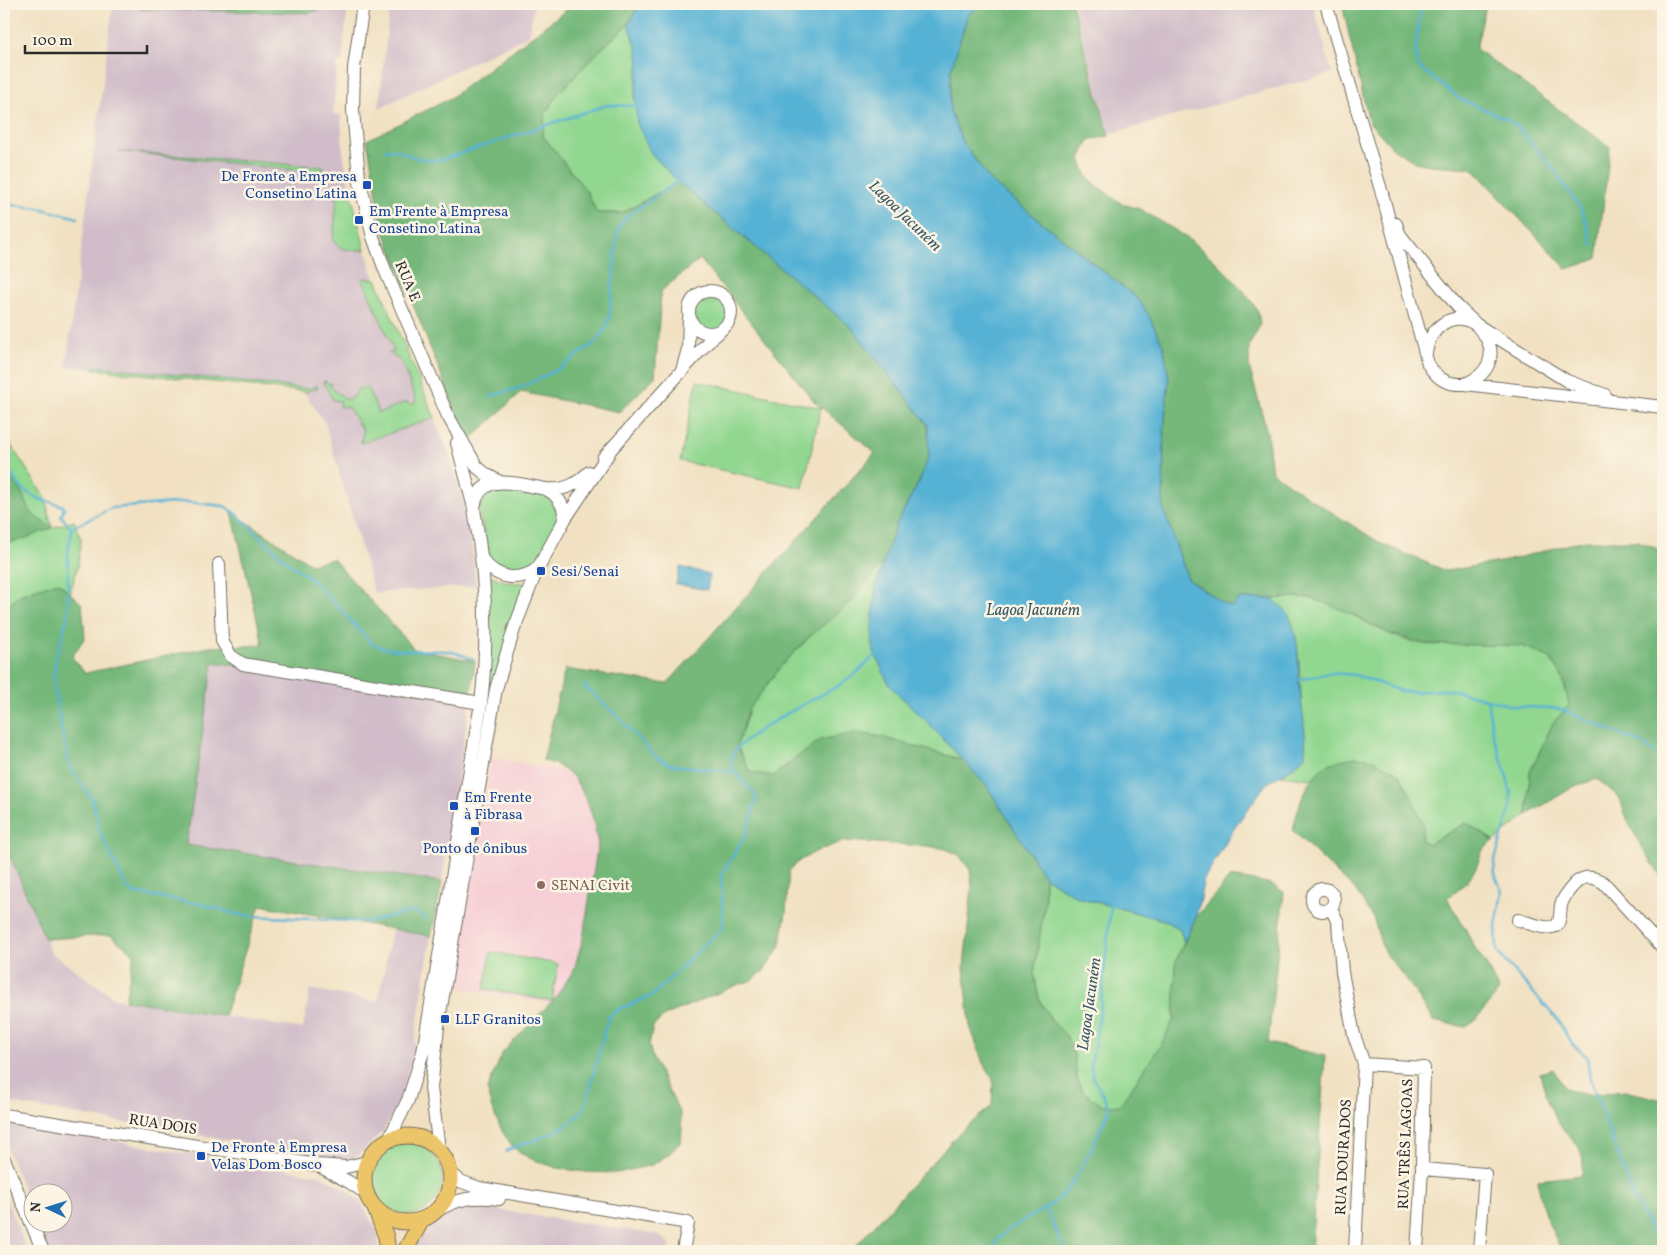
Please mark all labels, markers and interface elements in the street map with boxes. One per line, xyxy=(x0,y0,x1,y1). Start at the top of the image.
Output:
scale bar xyxy=(25,22,148,54)
text: 100 m xyxy=(32,31,72,52)
place label: De Fronte a Empresa Consetino Latina xyxy=(221,167,357,205)
water label: Lagoa Jacuném xyxy=(863,176,946,257)
marker: De Fronte a Empresa Consetino Latina xyxy=(361,179,373,191)
place label: Em Frente à Empresa Consetino Latina xyxy=(369,202,508,240)
marker: Em Frente à Empresa Consetino Latina xyxy=(353,214,365,226)
street label: RUA E xyxy=(389,258,425,305)
place label: Sesi/Senai xyxy=(551,562,619,583)
marker: Sesi/Senai xyxy=(535,565,547,577)
water label: Lagoa Jacuném xyxy=(986,600,1080,622)
place label: Em Frente à Fibrasa xyxy=(464,788,532,826)
marker: Em Frente à Fibrasa xyxy=(448,800,460,812)
marker: Ponto de ônibus xyxy=(469,825,481,837)
place label: Ponto de ônibus xyxy=(423,839,527,860)
place label: SENAI Civit xyxy=(551,876,630,897)
marker: SENAI Civit xyxy=(535,879,547,891)
water label: Lagoa Jacuném xyxy=(1073,956,1107,1052)
place label: LLF Granitos xyxy=(455,1010,541,1031)
marker: LLF Granitos xyxy=(439,1013,451,1025)
street label: RUA TRÊS LAGOAS xyxy=(1394,1078,1419,1210)
street label: RUA DOURADOS xyxy=(1331,1098,1358,1216)
street label: RUA DOIS xyxy=(127,1110,198,1141)
place label: De Fronte à Empresa Velas Dom Bosco xyxy=(211,1138,347,1176)
marker: De Fronte à Empresa Velas Dom Bosco xyxy=(195,1150,207,1162)
north arrow xyxy=(22,1182,72,1232)
text: N xyxy=(27,1201,46,1213)

